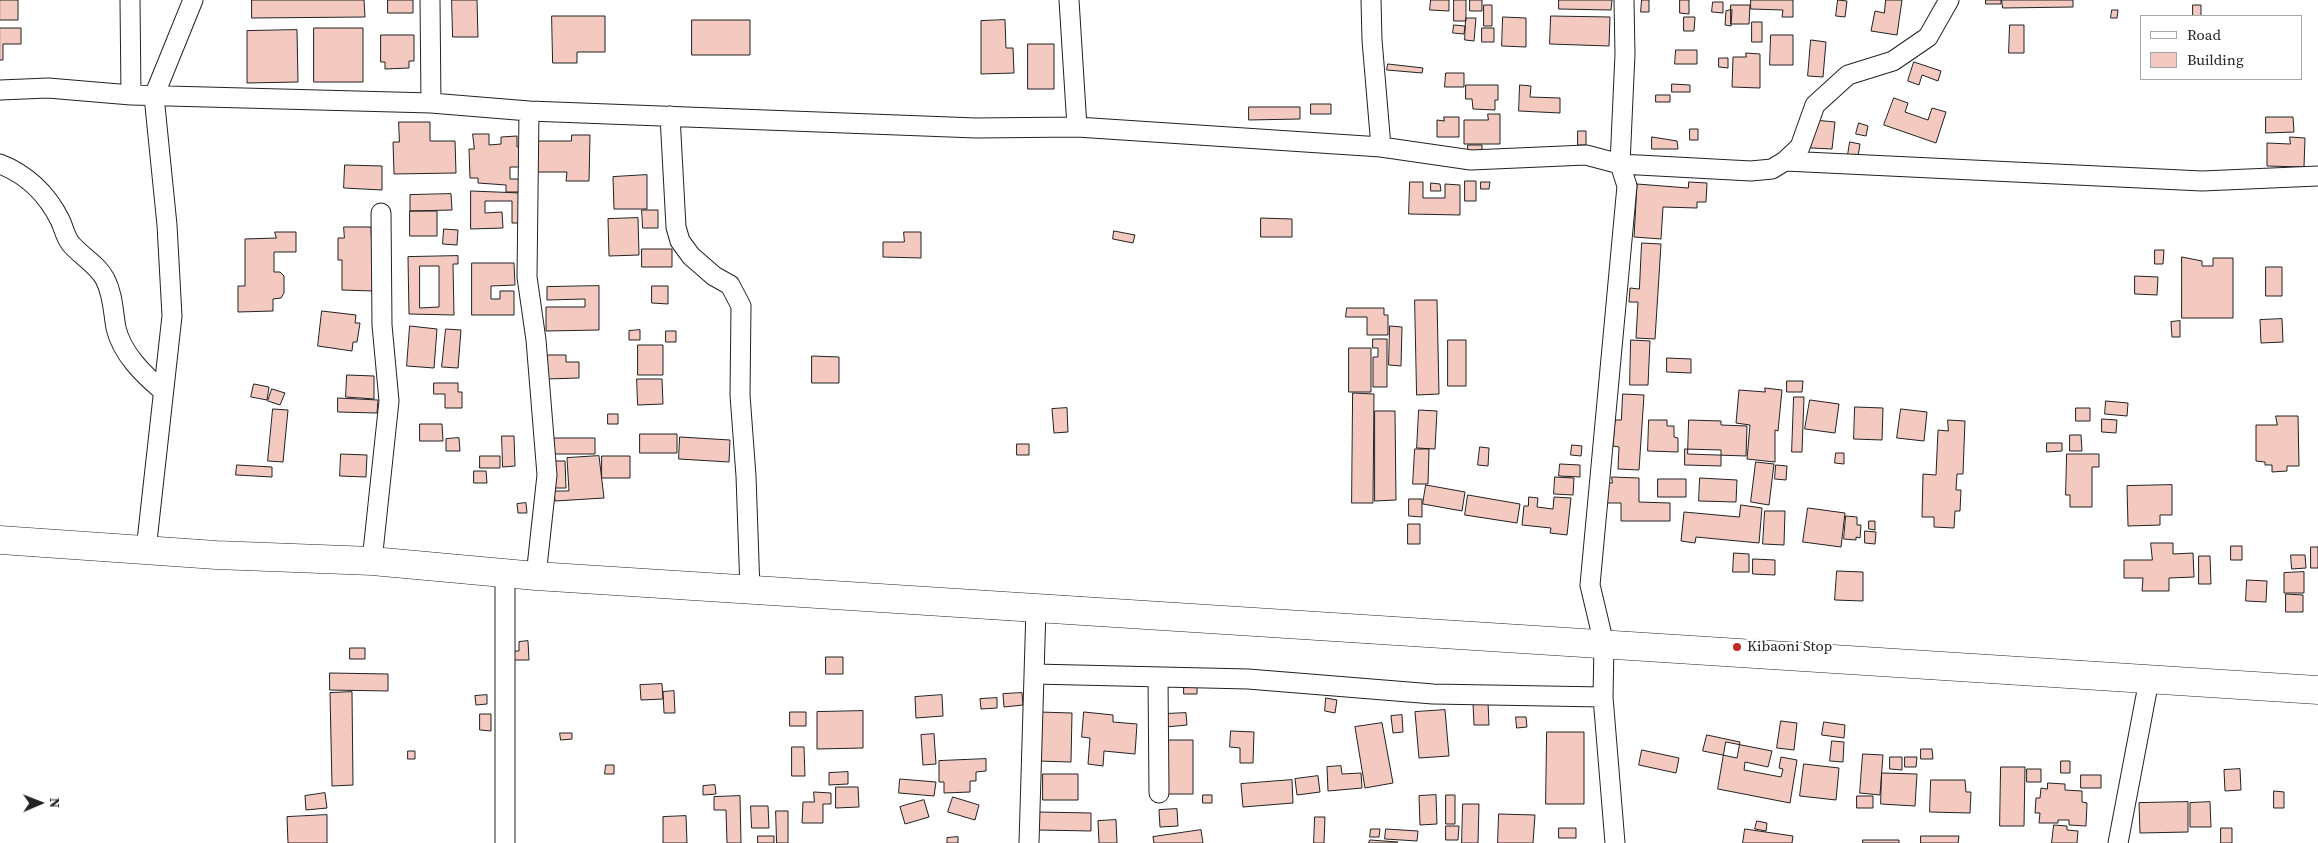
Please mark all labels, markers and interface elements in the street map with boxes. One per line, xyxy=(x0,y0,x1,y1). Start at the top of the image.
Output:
legend xyxy=(2140,15,2303,80)
text: Road xyxy=(2187,24,2221,45)
text: Building xyxy=(2187,49,2244,70)
place label: Kibaoni Stop xyxy=(1747,638,1832,656)
marker: Kibaoni Stop xyxy=(1731,641,1743,653)
north arrow xyxy=(15,778,65,828)
text: N xyxy=(45,797,65,808)

